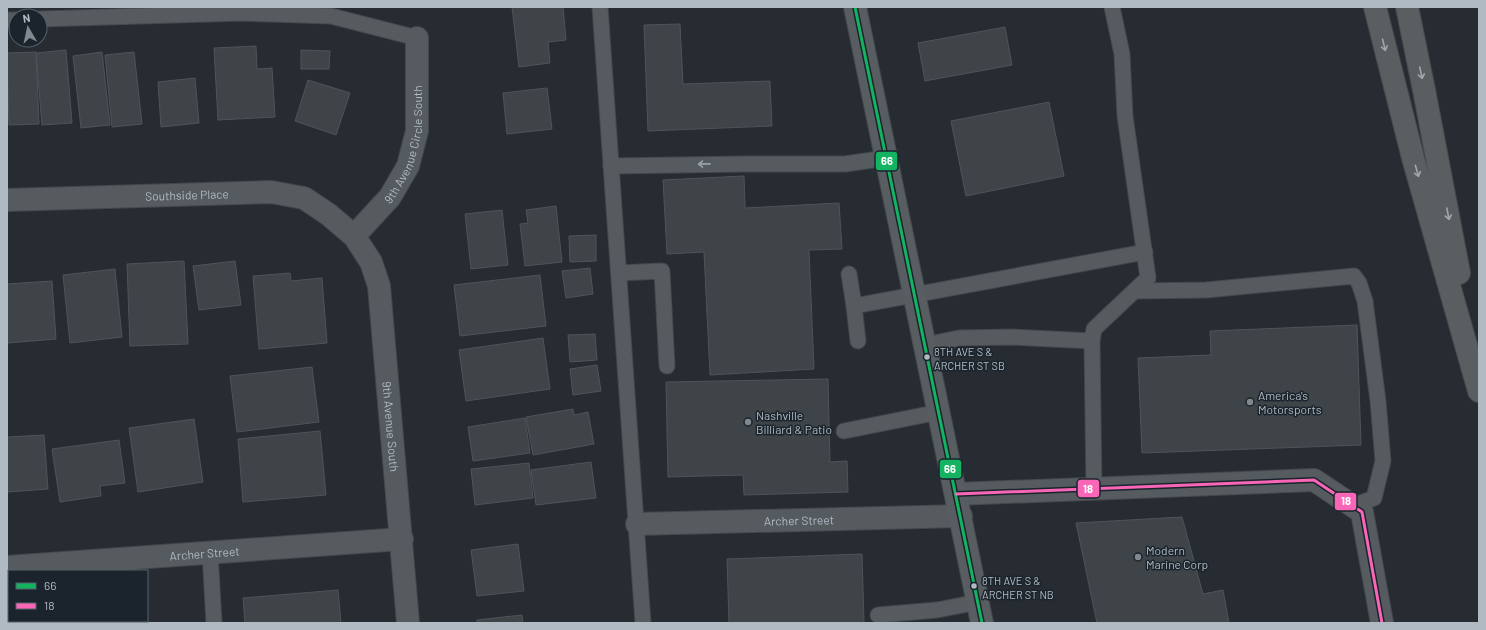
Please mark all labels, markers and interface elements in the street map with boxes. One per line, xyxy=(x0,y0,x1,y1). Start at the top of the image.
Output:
north arrow xyxy=(8,8,48,48)
text: N xyxy=(22,11,31,25)
one-way arrow xyxy=(1381,38,1389,51)
one-way arrow xyxy=(1417,66,1425,79)
street label: 9th Avenue Circle South xyxy=(381,85,424,206)
line badge: 66 xyxy=(875,151,898,171)
text: 66 xyxy=(881,154,893,167)
one-way arrow xyxy=(698,160,711,168)
one-way arrow xyxy=(1413,164,1421,177)
street label: Southside Place xyxy=(145,186,229,203)
one-way arrow xyxy=(1444,207,1452,220)
place label: 8TH AVE S & ARCHER ST SB xyxy=(934,345,1005,372)
marker: 8TH AVE S & ARCHER ST SB xyxy=(922,352,932,362)
street label: 9th Avenue South xyxy=(380,381,402,472)
place label: America's Motorsports xyxy=(1258,388,1322,416)
marker: America's Motorsports xyxy=(1245,397,1255,407)
place label: Nashville Billiard & Patio xyxy=(756,408,832,436)
marker: Nashville Billiard & Patio xyxy=(743,417,753,427)
line badge: 66 xyxy=(939,459,962,479)
text: 66 xyxy=(944,462,956,475)
line badge: 18 xyxy=(1077,479,1100,498)
text: 18 xyxy=(1083,482,1093,495)
line badge: 18 xyxy=(1334,492,1357,511)
text: 18 xyxy=(1341,494,1351,507)
street label: Archer Street xyxy=(764,512,834,528)
place label: Modern Marine Corp xyxy=(1146,543,1208,571)
street label: Archer Street xyxy=(169,544,240,562)
marker: Modern Marine Corp xyxy=(1133,552,1143,562)
legend xyxy=(8,570,148,622)
place label: 8TH AVE S & ARCHER ST NB xyxy=(982,574,1054,601)
text: 66 xyxy=(44,578,56,592)
marker: 8TH AVE S & ARCHER ST NB xyxy=(969,581,979,591)
text: 18 xyxy=(44,598,54,612)

